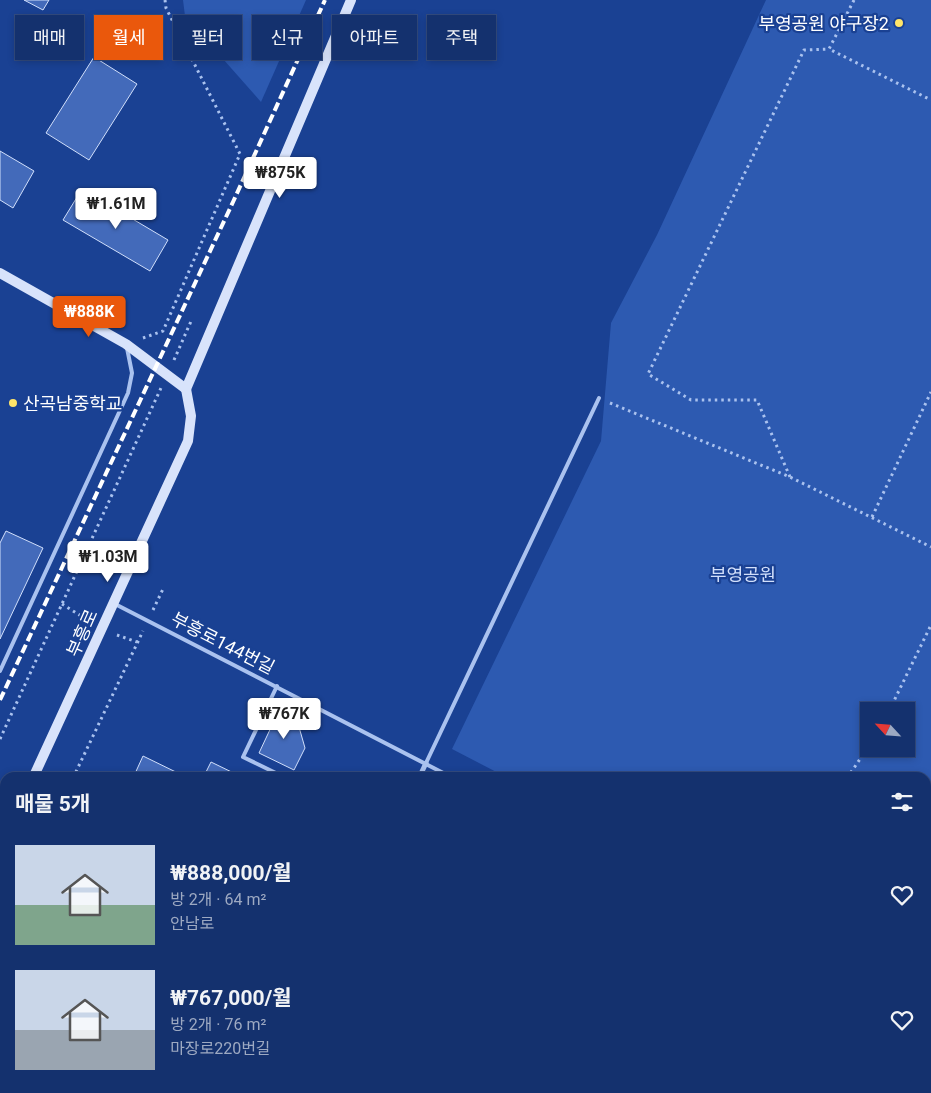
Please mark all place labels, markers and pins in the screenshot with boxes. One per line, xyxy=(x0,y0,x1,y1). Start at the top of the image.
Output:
place label: 부영공원 야구장2 xyxy=(758,13,889,34)
marker: 부영공원 야구장2 xyxy=(893,17,905,29)
pin: ₩875K xyxy=(245,156,315,199)
pin: ₩1.61M xyxy=(75,188,157,230)
pin: ₩888K xyxy=(54,296,124,338)
place label: 산곡남중학교 xyxy=(23,393,122,414)
marker: 산곡남중학교 xyxy=(7,397,19,409)
pin: ₩1.03M xyxy=(67,540,149,583)
pin: ₩767K xyxy=(249,698,319,740)

